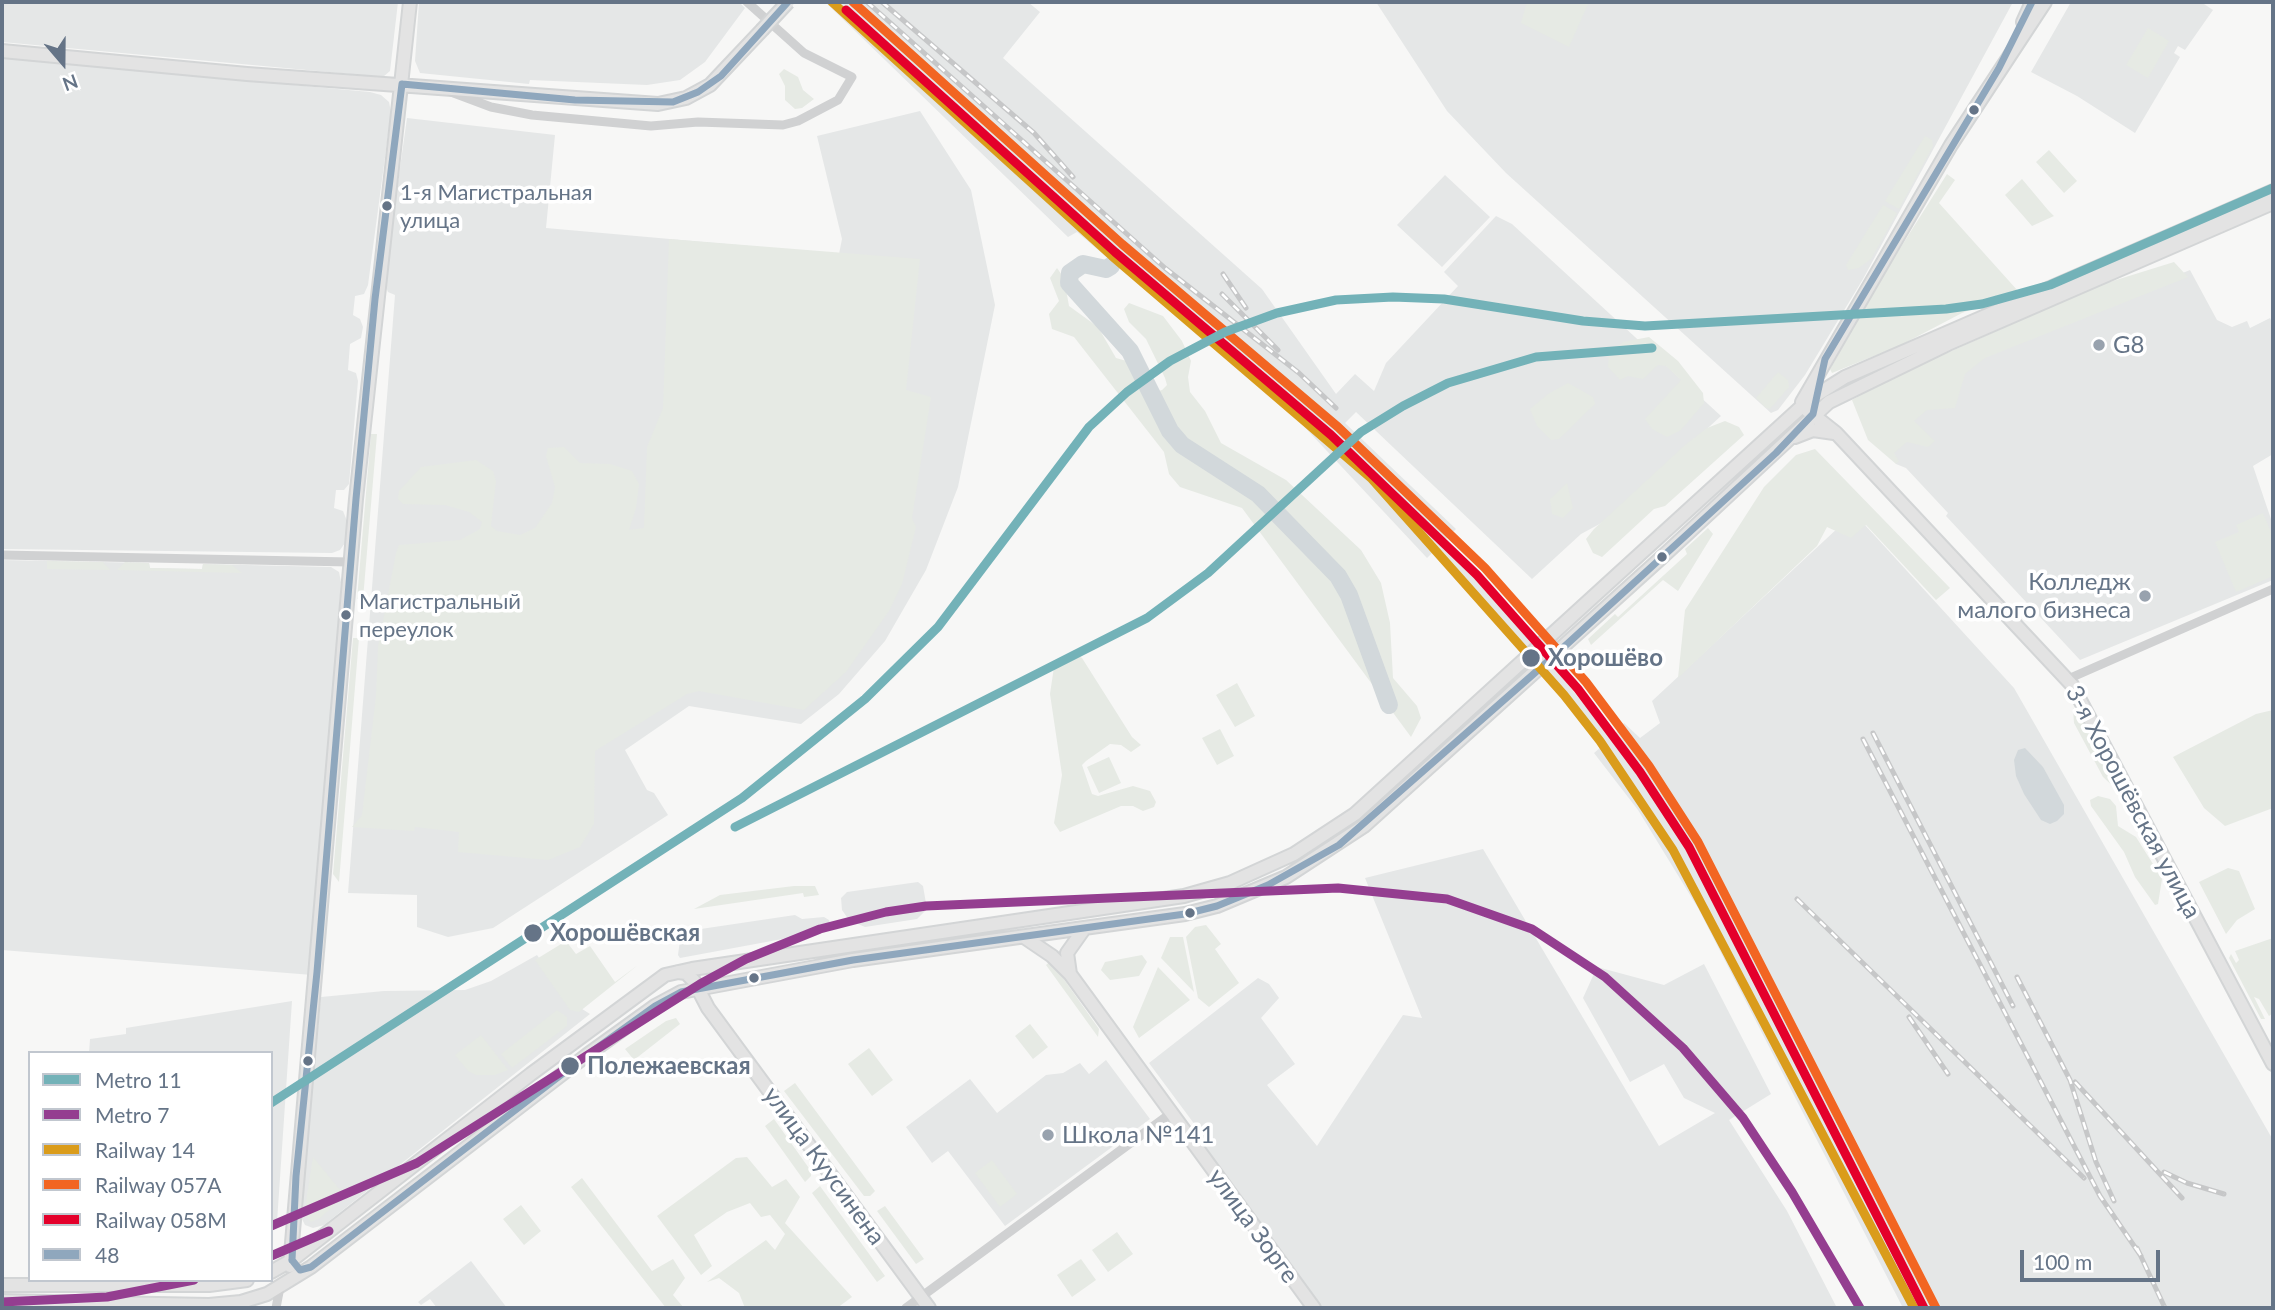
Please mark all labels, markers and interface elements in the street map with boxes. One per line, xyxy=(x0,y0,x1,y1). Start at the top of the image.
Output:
north arrow xyxy=(28,28,98,98)
text: N xyxy=(60,70,81,97)
unlabelled marker xyxy=(1967,103,1981,117)
place label: 1-я Магистральная улица xyxy=(400,180,593,232)
marker: 1-я Магистральная улица xyxy=(380,199,394,213)
place label: G8 xyxy=(2113,331,2144,359)
marker: G8 xyxy=(2091,337,2107,353)
unlabelled marker xyxy=(1655,550,1669,564)
place label: Колледж малого бизнеса xyxy=(1957,568,2131,624)
marker: Колледж малого бизнеса xyxy=(2137,588,2153,604)
place label: Магистральный переулок xyxy=(359,589,521,640)
marker: Магистральный переулок xyxy=(339,608,353,622)
place label: Хорошёво xyxy=(1548,644,1663,672)
marker: Хорошёво xyxy=(1520,647,1542,669)
street label: 3-я Хорошёвская улица xyxy=(2059,681,2207,923)
unlabelled marker xyxy=(1183,906,1197,920)
place label: Хорошёвская xyxy=(550,919,700,947)
marker: Хорошёвская xyxy=(522,922,544,944)
unlabelled marker xyxy=(747,971,761,985)
legend xyxy=(28,1051,273,1282)
place label: Полежаевская xyxy=(587,1052,751,1080)
unlabelled marker xyxy=(301,1054,315,1068)
marker: Полежаевская xyxy=(559,1055,581,1077)
text: Metro 11 xyxy=(95,1067,182,1092)
street label: улица Куусинена xyxy=(757,1082,891,1250)
text: Metro 7 xyxy=(95,1102,169,1127)
place label: Школа №141 xyxy=(1062,1121,1214,1149)
marker: Школа №141 xyxy=(1040,1127,1056,1143)
text: Railway 14 xyxy=(95,1137,195,1162)
street label: улица Зорге xyxy=(1202,1163,1304,1289)
text: Railway 057А xyxy=(95,1172,221,1197)
text: Railway 058М xyxy=(95,1207,227,1232)
scale bar xyxy=(2023,1236,2163,1280)
text: 48 xyxy=(95,1242,119,1267)
text: 100 m xyxy=(2033,1249,2092,1274)

